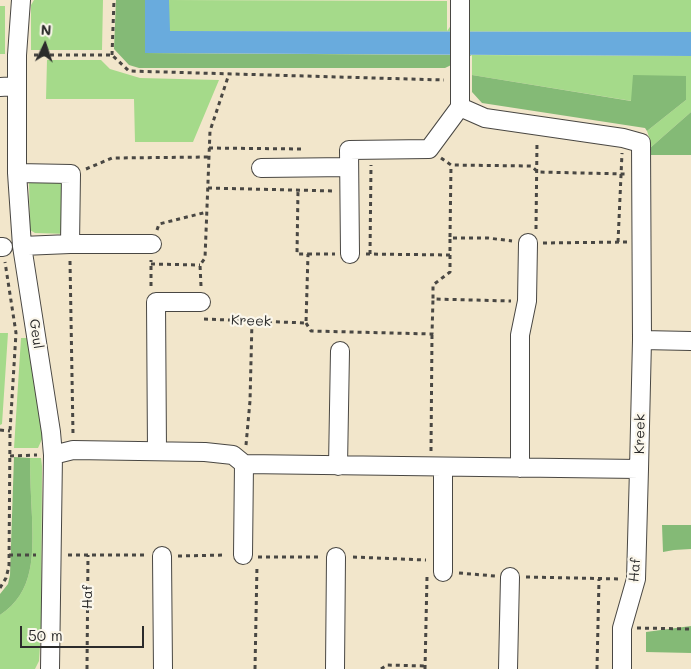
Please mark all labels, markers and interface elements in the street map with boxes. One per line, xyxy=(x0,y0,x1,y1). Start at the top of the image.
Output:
north arrow xyxy=(20,20,70,70)
text: N xyxy=(40,20,52,39)
street label: Kreek xyxy=(231,312,271,330)
street label: Geul xyxy=(25,318,47,350)
street label: Kreek xyxy=(631,414,649,454)
street label: Haf xyxy=(626,557,644,583)
street label: Haf xyxy=(80,585,96,609)
scale bar xyxy=(22,616,146,648)
text: 50 m xyxy=(28,625,63,645)

